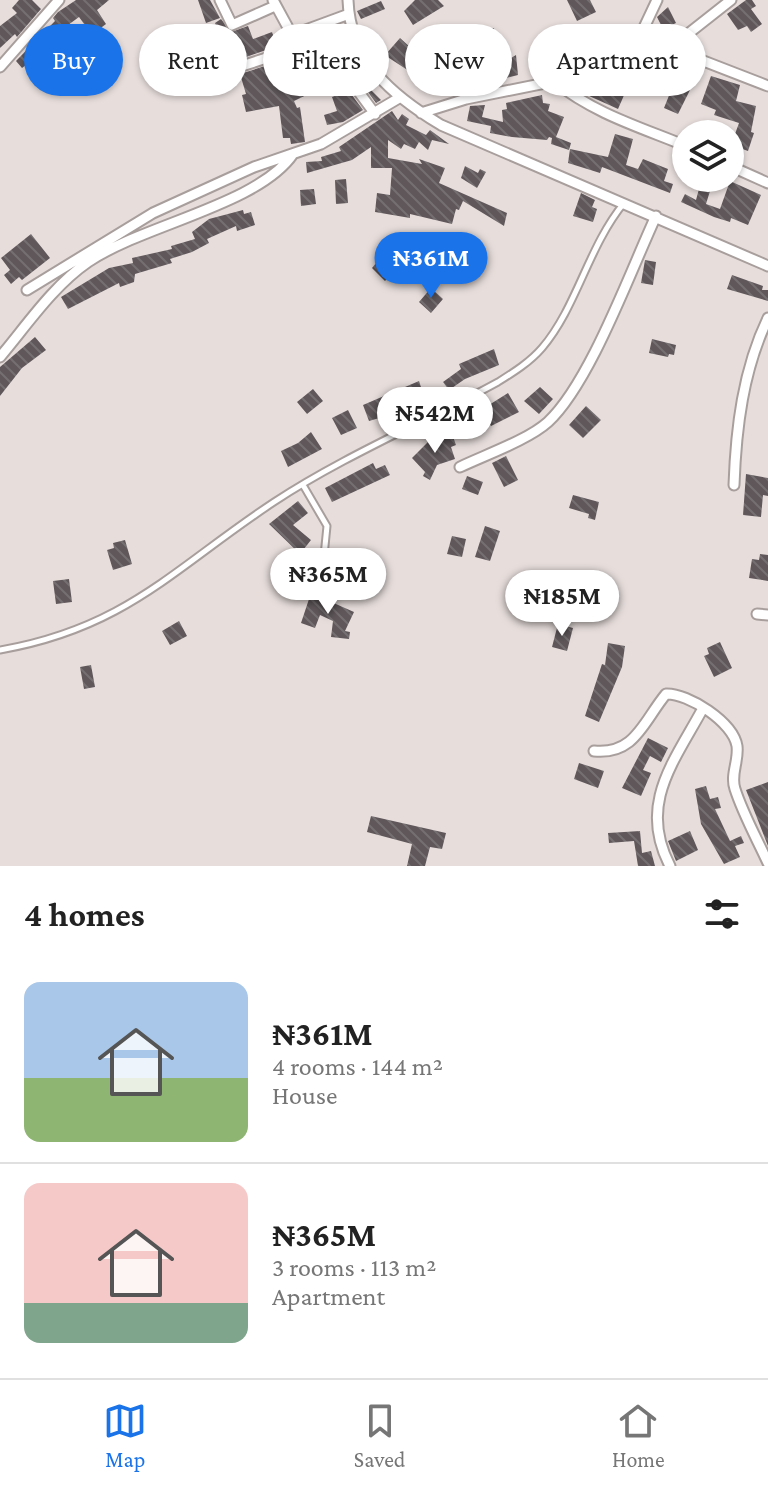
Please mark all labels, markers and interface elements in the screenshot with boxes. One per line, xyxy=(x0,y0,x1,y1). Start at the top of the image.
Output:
chip: Buy xyxy=(24,24,123,96)
chip: Rent xyxy=(139,24,247,96)
chip: Filters xyxy=(263,24,389,96)
chip: New xyxy=(405,24,512,96)
chip: Apartment xyxy=(528,24,706,96)
map controls xyxy=(672,120,744,192)
button: layers xyxy=(672,120,744,192)
pin: ₦361M xyxy=(375,232,487,300)
text: ₦361M xyxy=(393,243,469,272)
pin: ₦542M xyxy=(379,387,491,455)
text: ₦542M xyxy=(395,398,475,427)
pin: ₦365M xyxy=(272,548,384,616)
text: ₦365M xyxy=(288,559,368,588)
pin: ₦185M xyxy=(506,570,618,638)
text: ₦185M xyxy=(523,581,601,610)
icon: filters xyxy=(700,892,744,936)
text: 4 homes xyxy=(24,896,145,933)
icon: home xyxy=(88,1014,184,1110)
text: ₦361M xyxy=(272,1015,373,1052)
text: 4 rooms · 144 m² xyxy=(272,1052,443,1081)
text: House xyxy=(272,1081,337,1110)
icon: home xyxy=(88,1215,184,1311)
text: ₦365M xyxy=(272,1216,376,1253)
text: 3 rooms · 113 m² xyxy=(272,1253,436,1282)
text: Apartment xyxy=(272,1282,385,1311)
tab: Map xyxy=(103,1399,147,1472)
tab: Saved xyxy=(354,1399,405,1472)
tab: Home xyxy=(612,1399,665,1472)

